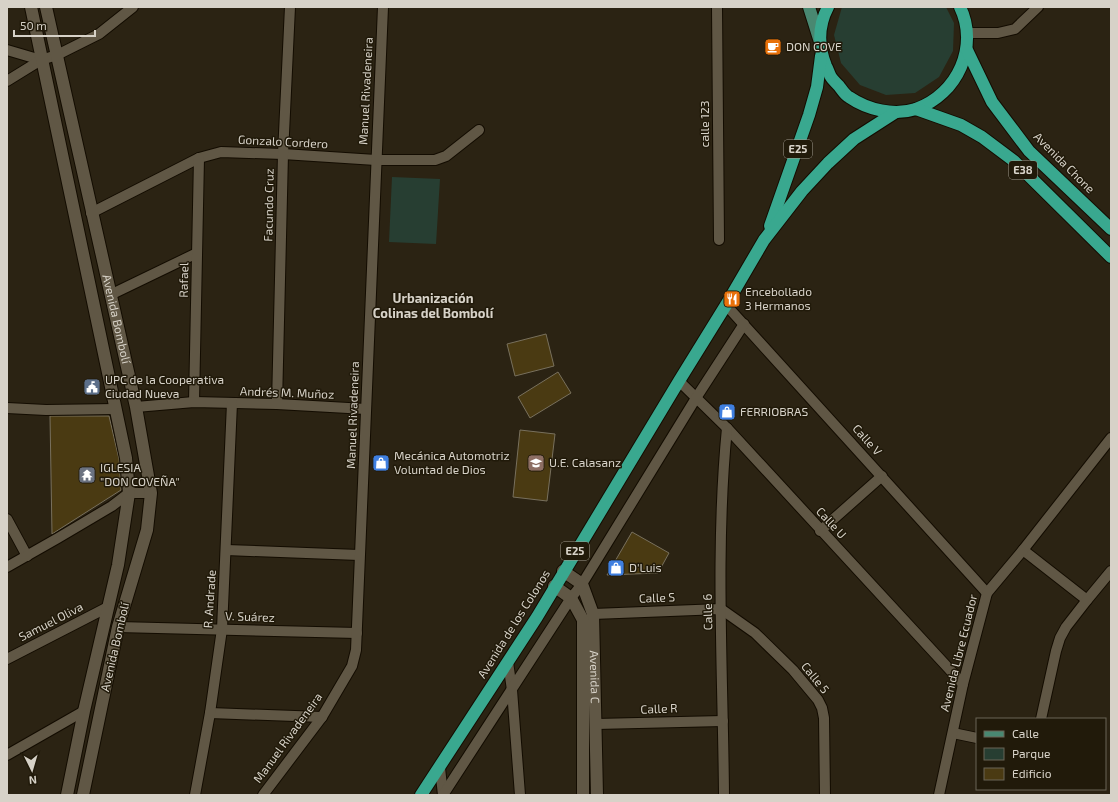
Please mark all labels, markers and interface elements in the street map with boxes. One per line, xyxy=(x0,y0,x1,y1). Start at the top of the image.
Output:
scale bar xyxy=(14,12,95,38)
text: 50 m xyxy=(20,18,47,32)
street label: Manuel Rivadeneira xyxy=(355,37,375,145)
cafe icon: DON COVE xyxy=(763,37,783,57)
place label: DON COVE xyxy=(786,39,842,53)
street label: calle 123 xyxy=(697,101,711,147)
street label: Avenida Chone xyxy=(1031,129,1098,196)
street label: Gonzalo Cordero xyxy=(238,132,329,150)
road number: E25 xyxy=(784,140,812,158)
road number: E38 xyxy=(1009,161,1037,179)
street label: Facundo Cruz xyxy=(260,168,276,242)
street label: Rafael xyxy=(176,262,190,298)
street label: Avenida Bombolí xyxy=(100,273,134,366)
place label: Encebollado 3 Hermanos xyxy=(745,284,812,312)
restaurant icon: Encebollado 3 Hermanos xyxy=(722,289,742,309)
district label: Urbanización Colinas del Bombolí xyxy=(373,290,495,321)
street label: Manuel Rivadeneira xyxy=(343,361,361,469)
place label: UPC de la Cooperativa Ciudad Nueva xyxy=(105,372,224,400)
public building icon: UPC de la Cooperativa Ciudad Nueva xyxy=(82,377,102,397)
street label: Andrés M. Muñoz xyxy=(240,383,334,401)
shop icon: FERRIOBRAS xyxy=(717,402,737,422)
place label: FERRIOBRAS xyxy=(740,404,809,418)
street label: Calle V xyxy=(850,421,886,458)
place label: Mecánica Automotriz Voluntad de Dios xyxy=(394,448,510,476)
shop icon: Mecánica Automotriz Voluntad de Dios xyxy=(371,453,391,473)
school or university icon: U.E. Calasanz xyxy=(526,453,546,473)
place label: U.E. Calasanz xyxy=(549,455,621,469)
place label: IGLESIA "DON COVEÑA" xyxy=(100,460,180,488)
temple icon: IGLESIA "DON COVEÑA" xyxy=(77,465,97,485)
street label: Calle U xyxy=(814,504,850,541)
road number: E25 xyxy=(561,542,589,560)
shop icon: D'Luis xyxy=(606,558,626,578)
place label: D'Luis xyxy=(629,560,662,574)
street label: Avenida de los Colonos xyxy=(474,567,552,680)
street label: R. Andrade xyxy=(200,569,218,629)
street label: Calle S xyxy=(639,589,676,605)
street label: Calle 6 xyxy=(700,593,714,630)
street label: Avenida Libre Ecuador xyxy=(937,593,979,713)
street label: Samuel Oliva xyxy=(16,599,85,643)
street label: Avenida Bombolí xyxy=(97,600,131,693)
street label: V. Suárez xyxy=(225,608,275,624)
street label: Avenida C xyxy=(588,650,603,704)
street label: Calle 5 xyxy=(799,659,833,696)
street label: Manuel Rivadeneira xyxy=(250,690,325,785)
street label: Calle R xyxy=(640,700,678,716)
legend xyxy=(976,718,1106,790)
text: Calle xyxy=(1012,726,1039,740)
text: Parque xyxy=(1012,746,1050,760)
north arrow xyxy=(12,750,52,790)
text: Edificio xyxy=(1012,766,1052,780)
text: N xyxy=(28,774,37,787)

